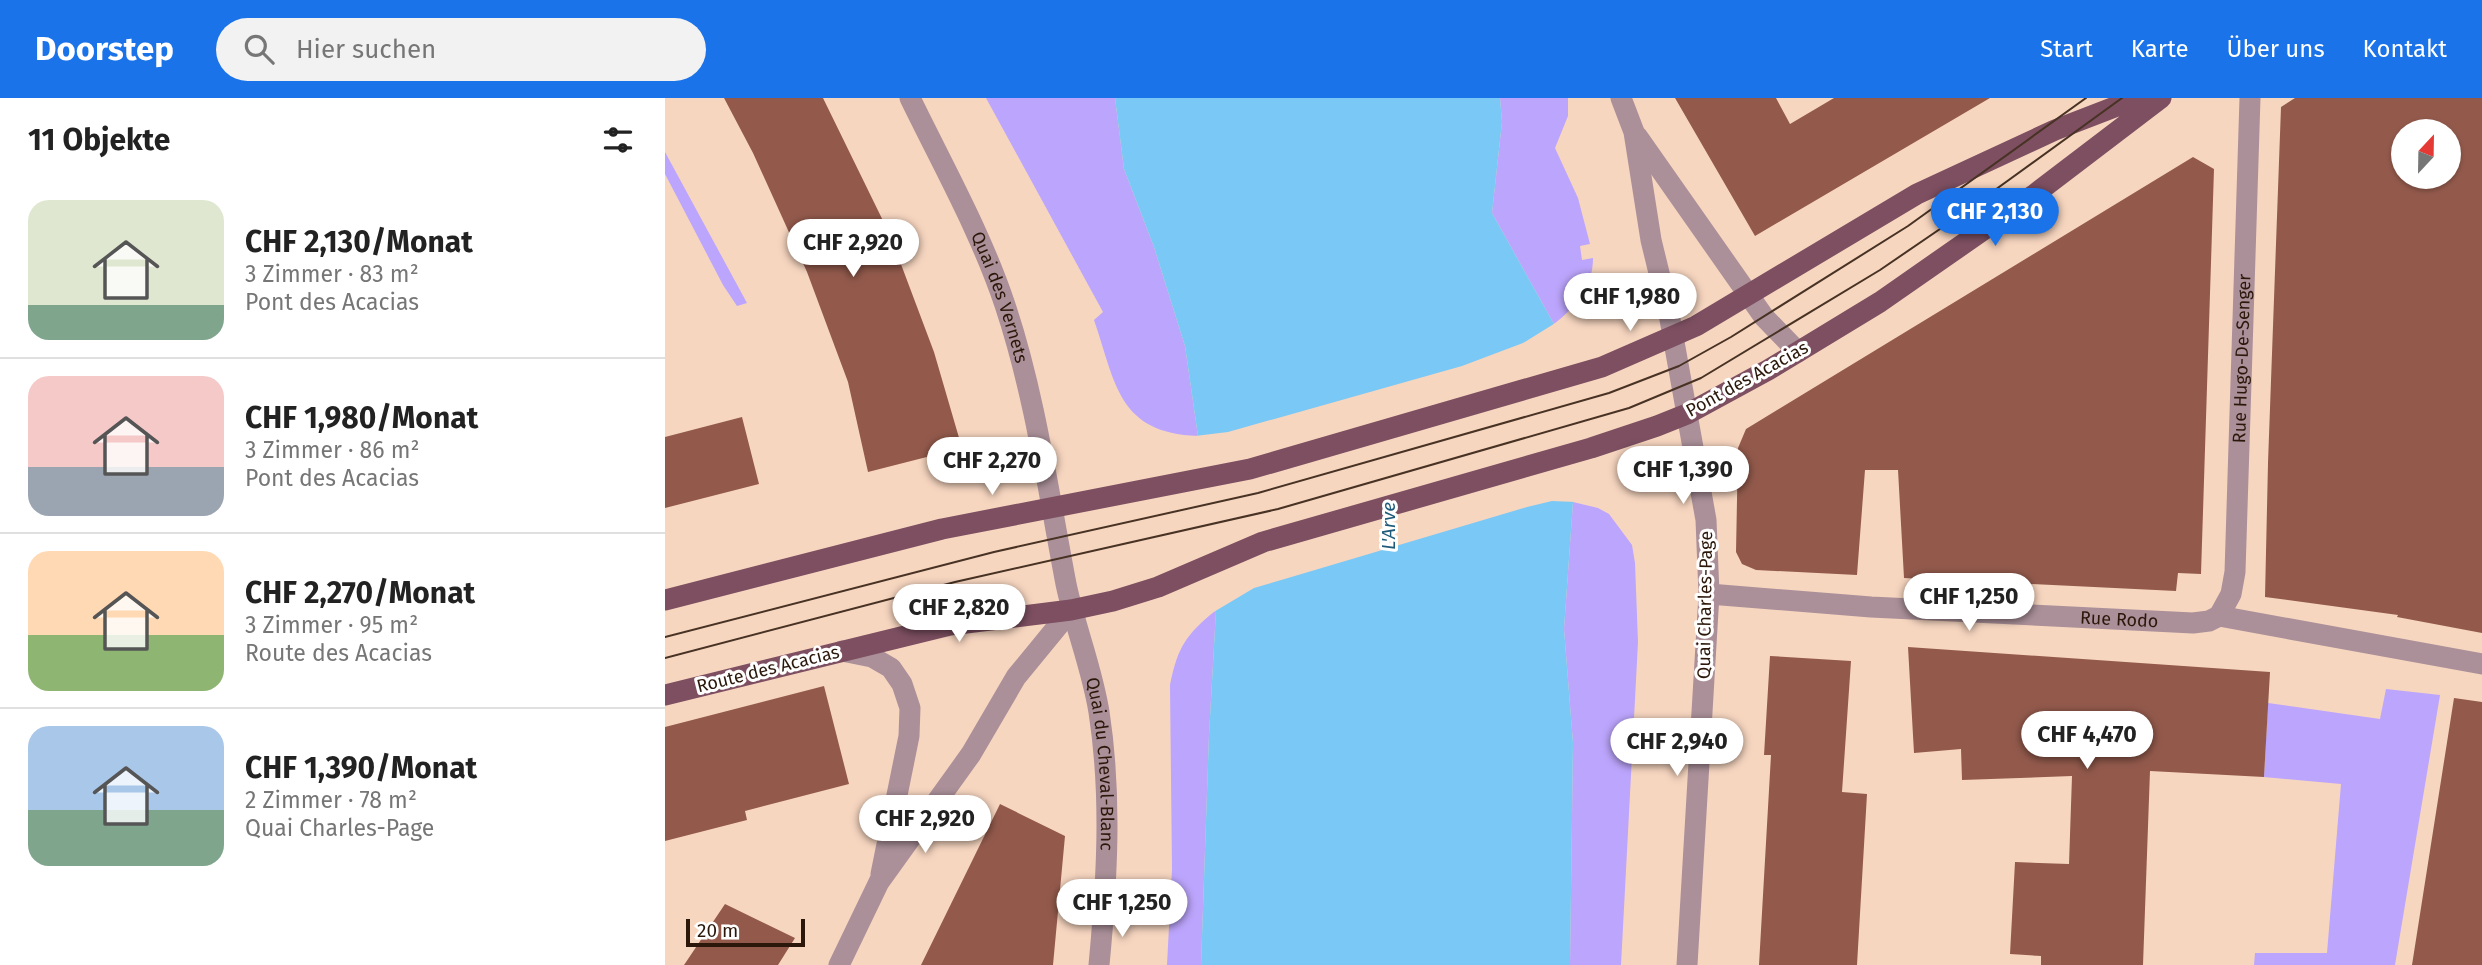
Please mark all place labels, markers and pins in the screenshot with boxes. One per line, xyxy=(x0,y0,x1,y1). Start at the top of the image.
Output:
pin: CHF 2,130 xyxy=(1915,188,2075,248)
pin: CHF 2,920 xyxy=(773,220,933,279)
pin: CHF 1,980 xyxy=(1550,274,1710,333)
pin: CHF 2,270 xyxy=(912,438,1072,497)
pin: CHF 1,390 xyxy=(1603,446,1763,506)
pin: CHF 1,250 xyxy=(1889,574,2049,633)
pin: CHF 2,820 xyxy=(879,584,1039,644)
pin: CHF 4,470 xyxy=(2007,712,2167,771)
pin: CHF 2,940 xyxy=(1597,718,1757,778)
pin: CHF 2,920 xyxy=(845,796,1005,855)
pin: CHF 1,250 xyxy=(1042,880,1202,939)

